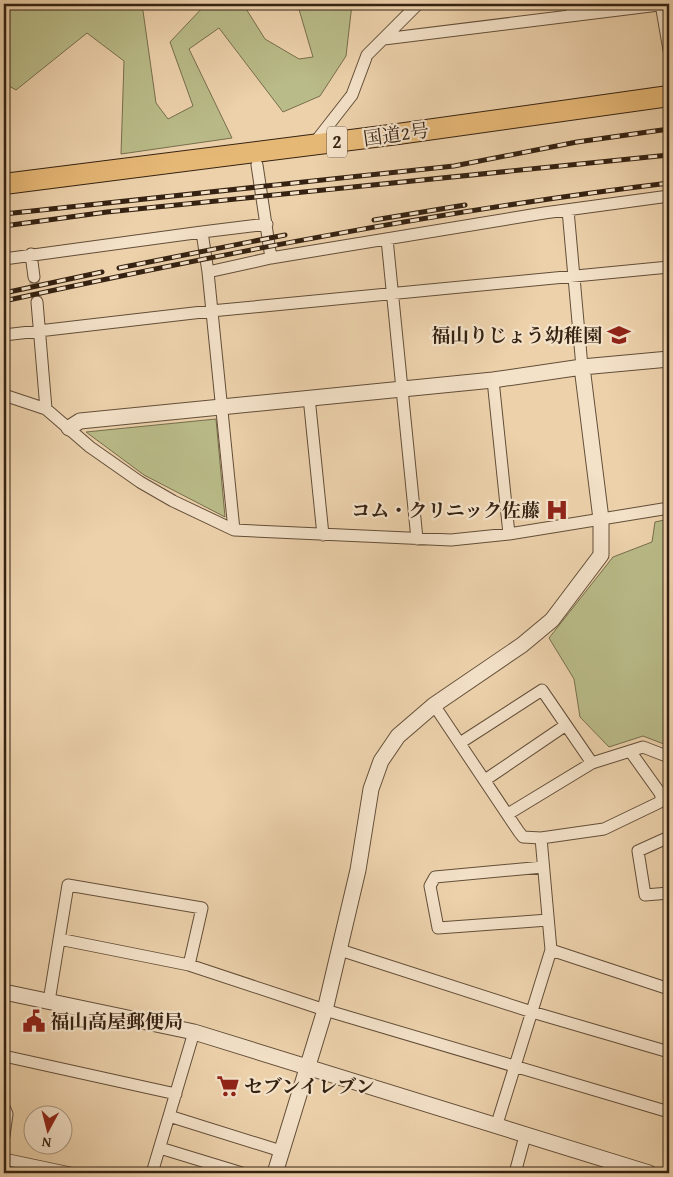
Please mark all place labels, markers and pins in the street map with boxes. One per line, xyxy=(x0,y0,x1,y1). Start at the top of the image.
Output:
place label: 福山りじょう幼稚園 xyxy=(431,321,602,349)
school or university icon: 福山りじょう幼稚園 xyxy=(606,322,632,348)
place label: コム・クリニック佐藤 xyxy=(351,496,540,524)
hospital icon: コム・クリニック佐藤 xyxy=(544,497,570,523)
place label: 福山高屋郵便局 xyxy=(50,1007,183,1035)
public building icon: 福山高屋郵便局 xyxy=(21,1008,47,1034)
place label: セブンイレブン xyxy=(244,1072,375,1100)
supermarket icon: セブンイレブン xyxy=(215,1073,241,1099)

